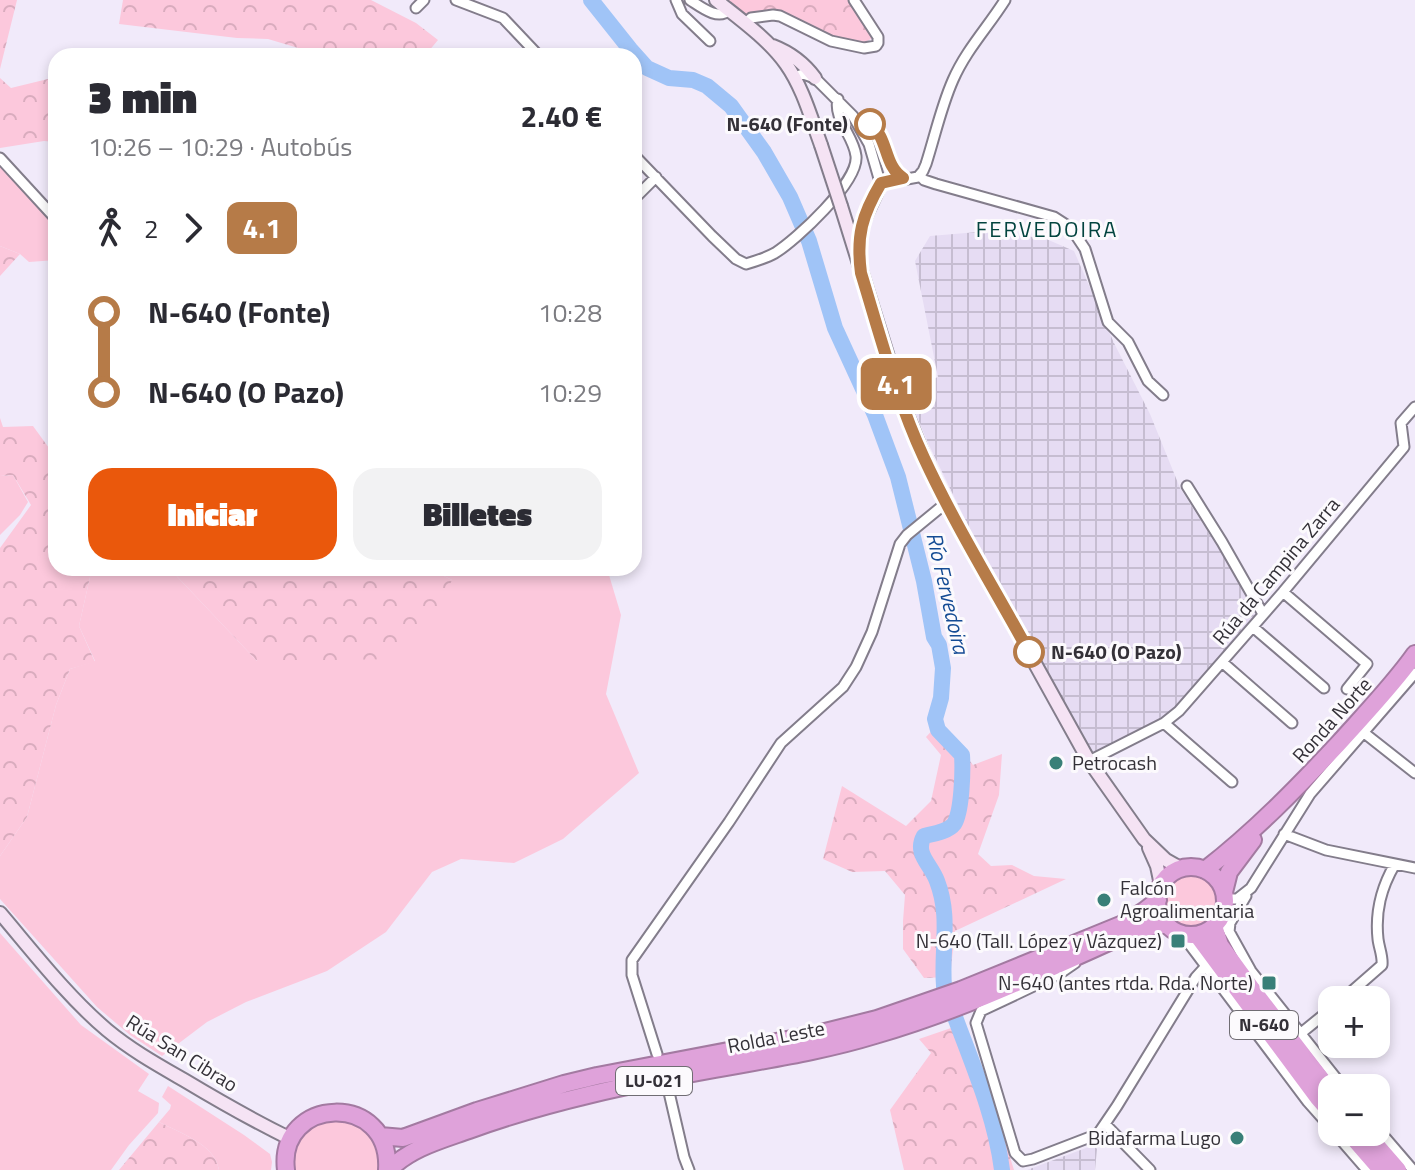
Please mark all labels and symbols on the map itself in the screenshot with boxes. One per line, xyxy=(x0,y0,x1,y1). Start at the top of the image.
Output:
place label: N-640 (Fonte) xyxy=(726,108,848,139)
marker: N-640 (Fonte) xyxy=(855,109,885,139)
district label: FERVEDOIRA xyxy=(976,212,1118,246)
line badge: 4.1 xyxy=(850,358,942,410)
street label: Rúa da Campina Zarra xyxy=(1204,490,1347,651)
water label: Río Fervedoira xyxy=(917,529,979,659)
place label: N-640 (O Pazo) xyxy=(1051,636,1182,667)
marker: N-640 (O Pazo) xyxy=(1014,637,1044,667)
street label: Ronda Norte xyxy=(1284,670,1379,770)
place label: Petrocash xyxy=(1072,747,1157,778)
marker: Petrocash xyxy=(1047,754,1065,772)
place label: Falcón Agroalimentaria xyxy=(1120,872,1254,926)
marker: Falcón Agroalimentaria xyxy=(1095,891,1113,909)
place label: N-640 (Tall. López y Vázquez) xyxy=(916,925,1162,956)
marker: N-640 (Tall. López y Vázquez) xyxy=(1169,932,1187,950)
place label: N-640 (antes rtda. Rda. Norte) xyxy=(998,967,1253,998)
marker: N-640 (antes rtda. Rda. Norte) xyxy=(1260,974,1278,992)
street label: Rúa San Cibrao xyxy=(120,1006,244,1099)
road number: N-640 xyxy=(1230,1011,1298,1039)
street label: Rolda Leste xyxy=(725,1012,827,1061)
road number: LU-021 xyxy=(616,1067,692,1095)
place label: Bidafarma Lugo xyxy=(1088,1122,1221,1153)
marker: Bidafarma Lugo xyxy=(1228,1129,1246,1147)

